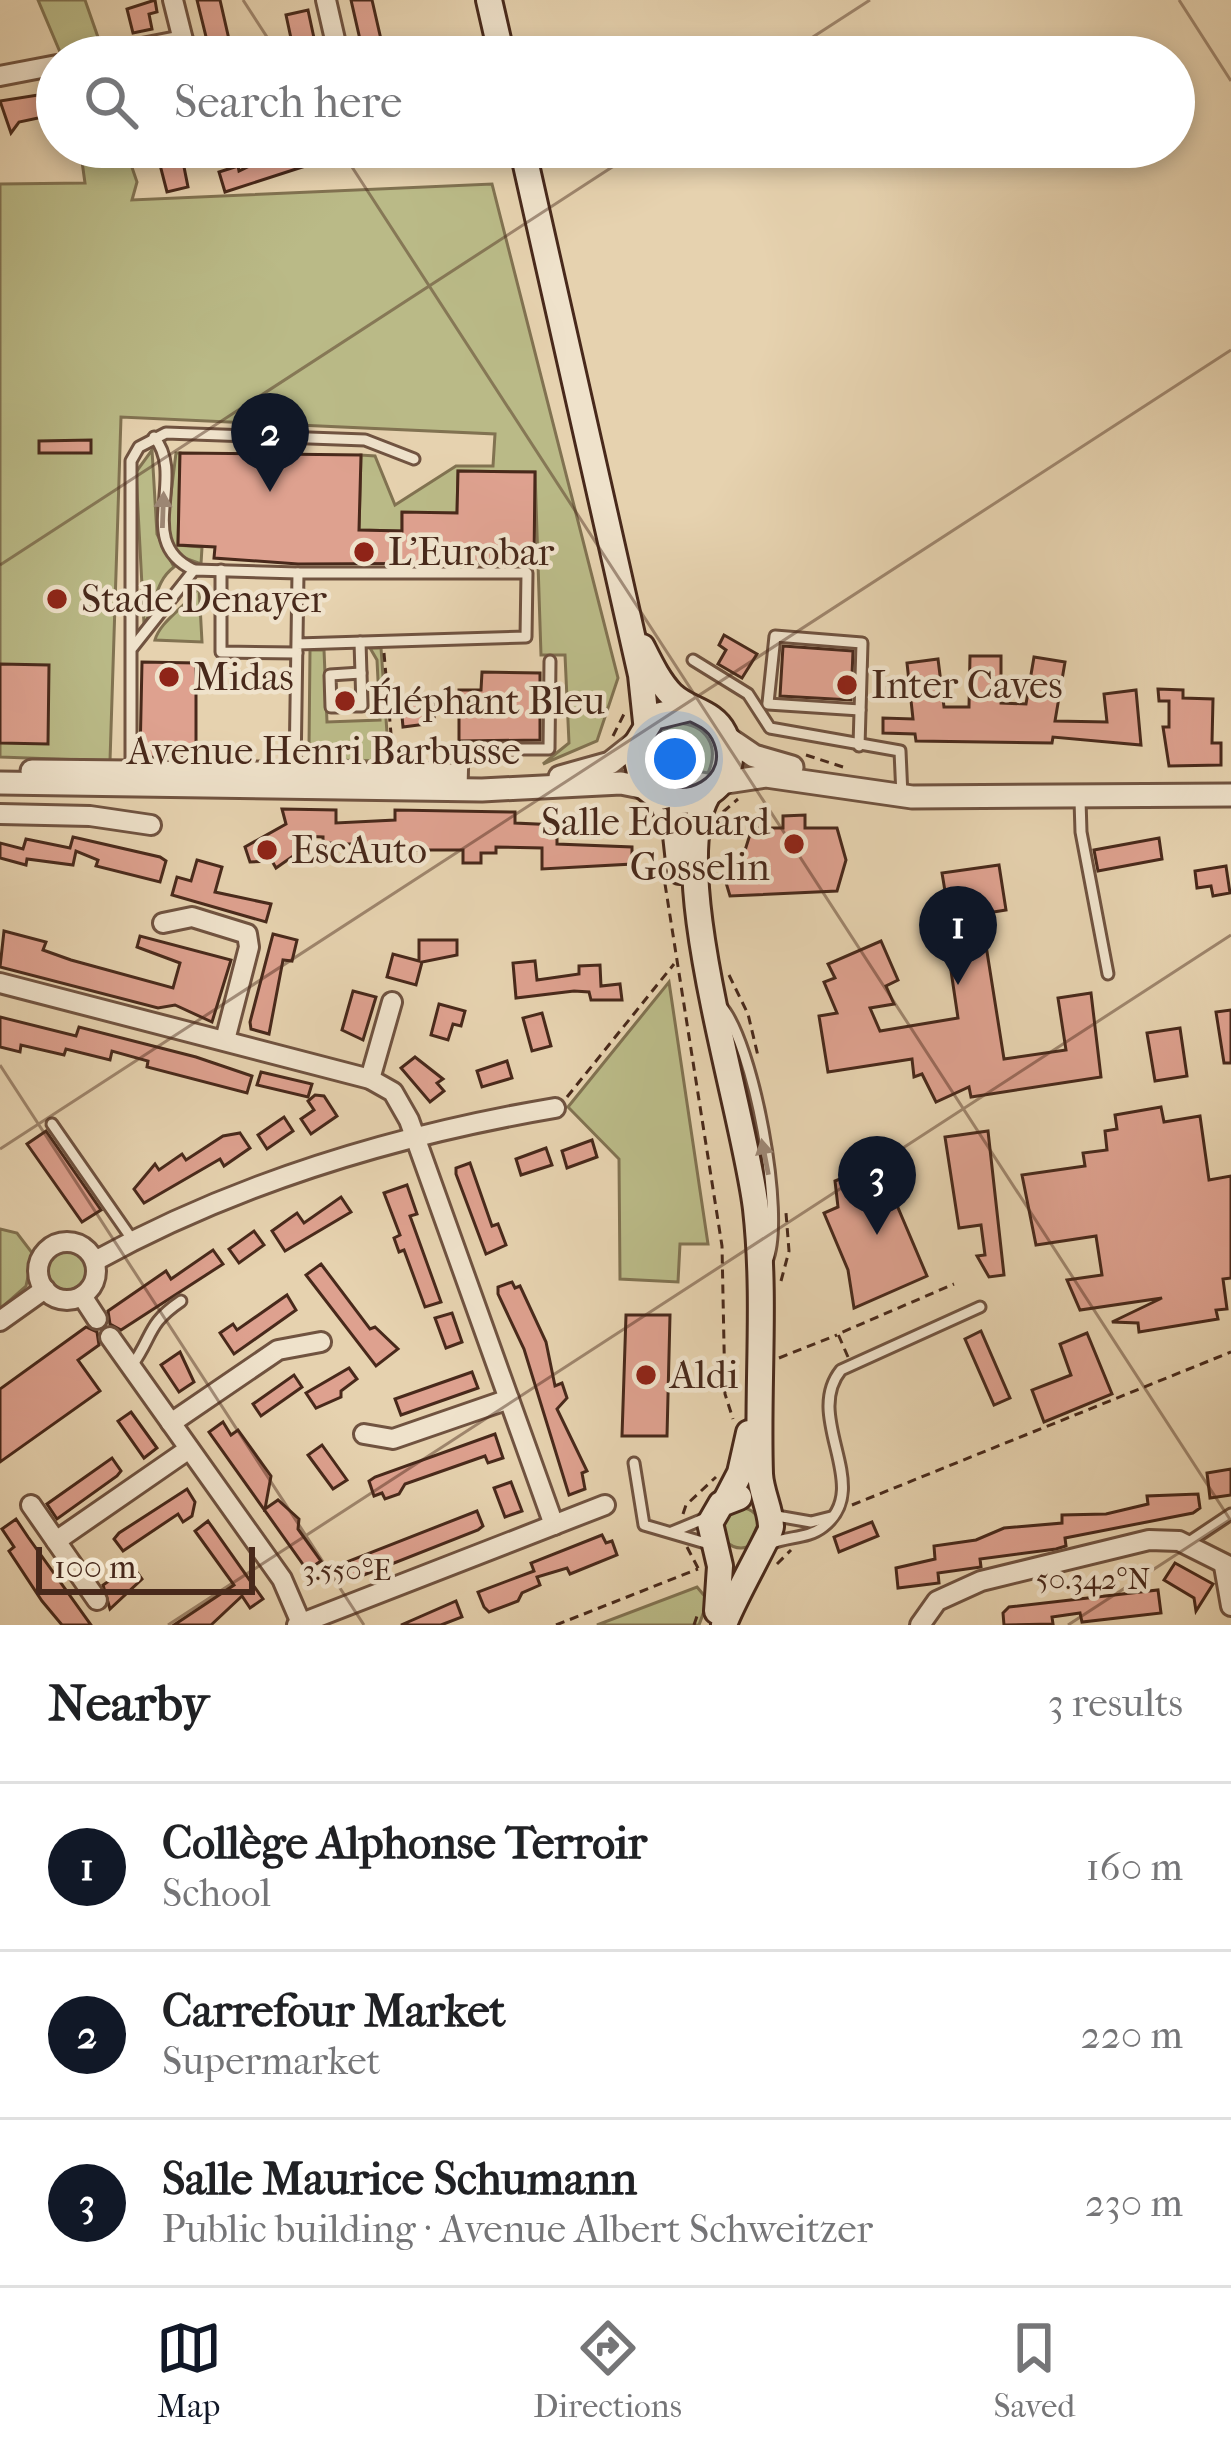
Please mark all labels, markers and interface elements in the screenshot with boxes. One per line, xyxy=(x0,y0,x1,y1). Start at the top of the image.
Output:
search box xyxy=(36,36,1195,168)
icon: search xyxy=(78,69,144,135)
text: Search here xyxy=(174,76,402,129)
pin: 2 xyxy=(231,393,309,492)
one-way arrow xyxy=(153,490,172,528)
place label: L'Eurobar xyxy=(388,529,555,575)
marker: L'Eurobar xyxy=(351,539,377,565)
place label: Stade Denayer xyxy=(81,576,327,622)
marker: Stade Denayer xyxy=(44,586,70,612)
place label: Midas xyxy=(193,654,294,700)
place label: Inter Caves xyxy=(871,662,1063,708)
marker: Midas xyxy=(156,664,182,690)
marker: Inter Caves xyxy=(834,672,860,698)
place label: Éléphant Bleu xyxy=(369,677,605,724)
marker: Éléphant Bleu xyxy=(332,688,358,714)
street label: Avenue Henri Barbusse xyxy=(125,728,521,774)
your location xyxy=(645,729,705,789)
place label: Salle Edouard Gosselin xyxy=(541,799,771,890)
place label: EscAuto xyxy=(291,827,427,873)
marker: Salle Edouard Gosselin xyxy=(781,831,807,857)
marker: EscAuto xyxy=(254,837,280,863)
pin: 1 xyxy=(919,886,997,985)
pin: 3 xyxy=(838,1136,916,1235)
one-way arrow xyxy=(755,1138,773,1176)
place label: Aldi xyxy=(668,1352,739,1398)
marker: Aldi xyxy=(633,1362,659,1388)
scale bar xyxy=(36,1541,255,1594)
text: 100 m xyxy=(54,1548,137,1587)
text: 3.550°E xyxy=(303,1553,391,1588)
text: 50.342°N xyxy=(1036,1562,1150,1597)
text: Nearby xyxy=(48,1673,209,1733)
text: 3 results xyxy=(1048,1680,1183,1726)
text: Collège Alphonse Terroir xyxy=(162,1817,647,1870)
text: 1 xyxy=(80,1844,94,1890)
text: 160 m xyxy=(1086,1844,1183,1890)
text: School xyxy=(162,1870,271,1916)
text: Carrefour Market xyxy=(162,1985,506,2038)
text: 2 xyxy=(77,2012,97,2058)
text: 220 m xyxy=(1081,2012,1183,2058)
text: Supermarket xyxy=(162,2038,381,2084)
text: Salle Maurice Schumann xyxy=(162,2153,637,2206)
text: 3 xyxy=(79,2180,95,2226)
text: 230 m xyxy=(1085,2180,1183,2226)
text: Public building · Avenue Albert Schweitzer xyxy=(162,2206,873,2252)
tab: Map xyxy=(156,2315,222,2426)
tab: Directions xyxy=(533,2315,682,2426)
tab: Saved xyxy=(993,2315,1075,2426)

